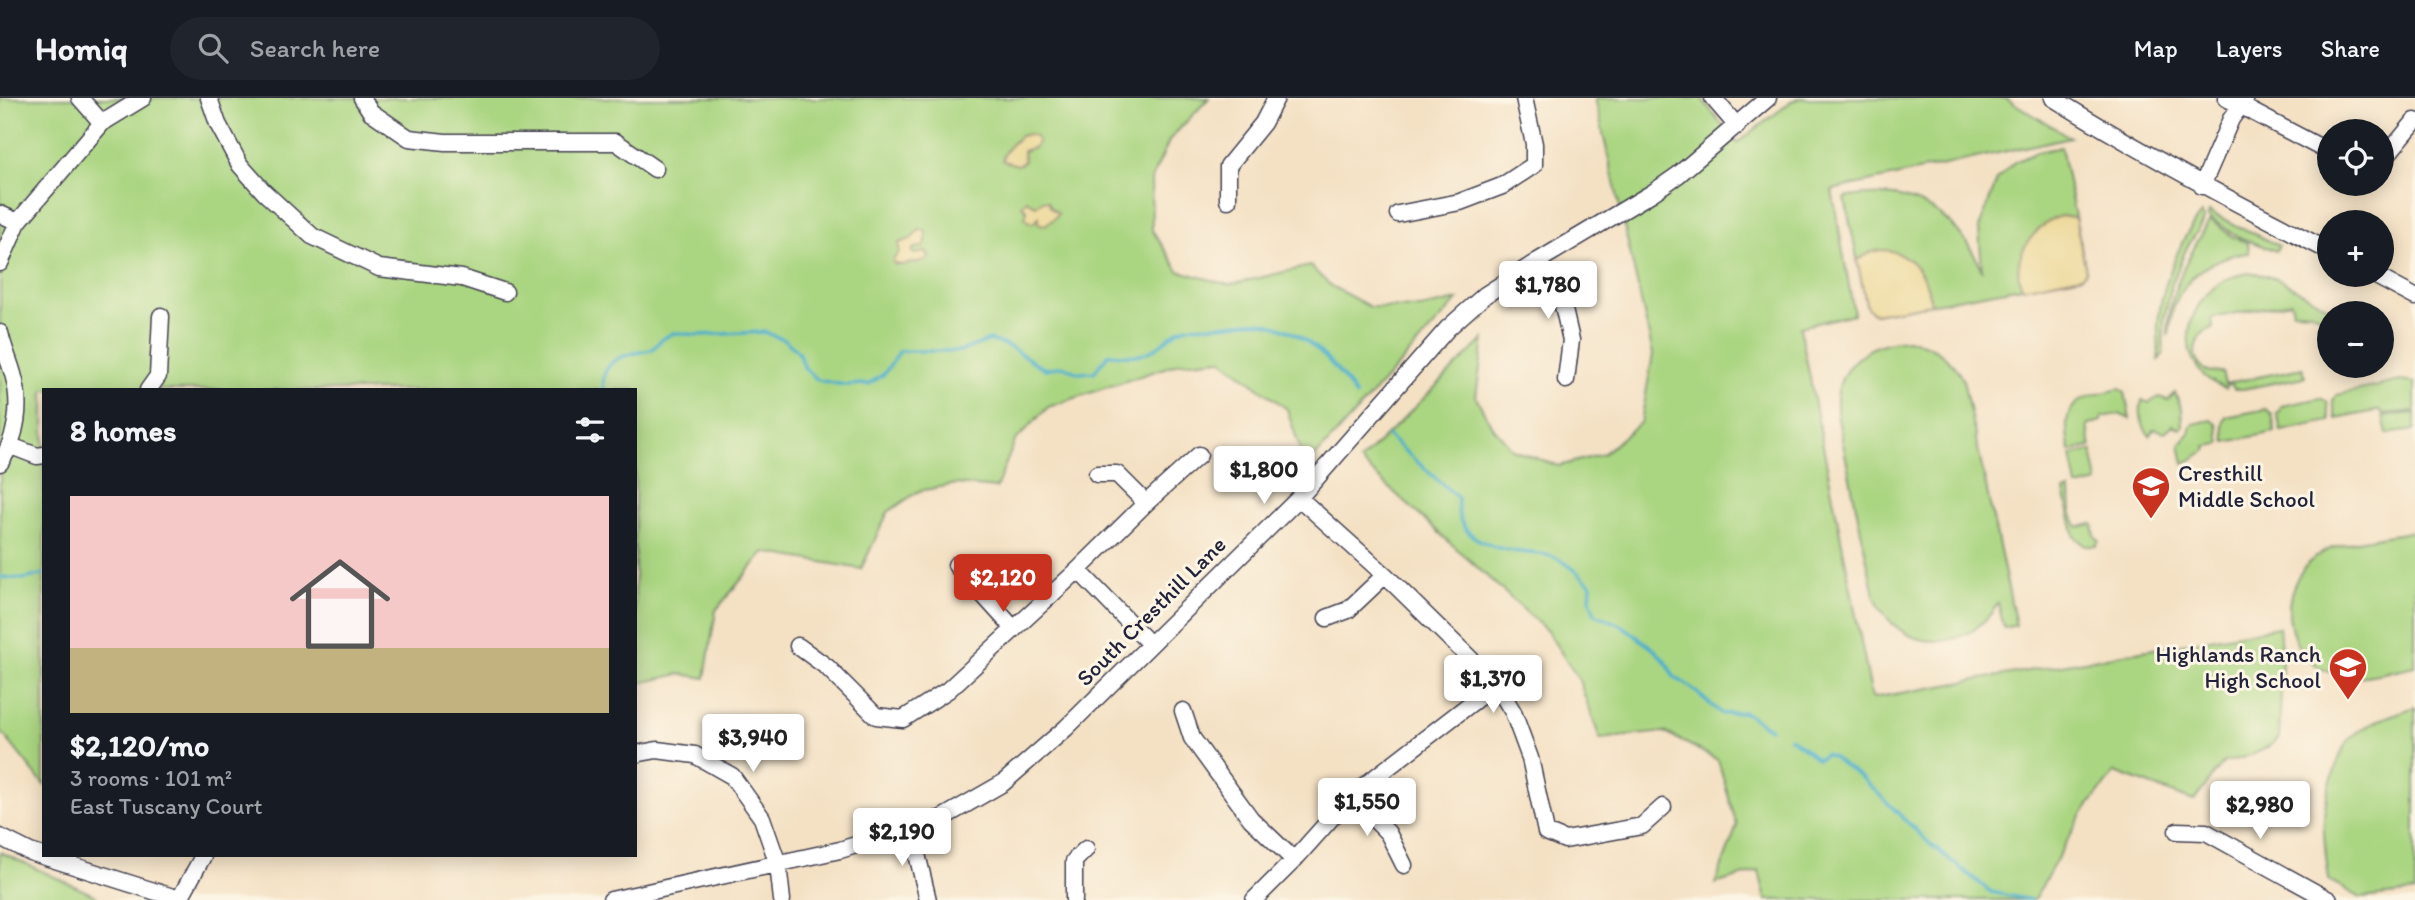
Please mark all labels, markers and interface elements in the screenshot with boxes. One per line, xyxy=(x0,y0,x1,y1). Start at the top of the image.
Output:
search box xyxy=(170,17,660,80)
text: Homiq xyxy=(35,29,128,68)
icon: search xyxy=(194,29,232,67)
text: Search here xyxy=(250,32,380,64)
text: Map xyxy=(2134,34,2178,63)
text: Layers xyxy=(2216,34,2283,63)
text: Share xyxy=(2321,34,2380,63)
map controls xyxy=(2317,119,2394,378)
button: locate xyxy=(2317,119,2394,196)
button: + xyxy=(2317,210,2394,287)
pin: $1,780 xyxy=(1491,262,1605,321)
text: $1,780 xyxy=(1515,270,1581,298)
button: − xyxy=(2317,301,2394,378)
icon: filters xyxy=(571,411,609,449)
text: 8 homes xyxy=(70,412,177,449)
pin: $1,800 xyxy=(1207,446,1321,506)
text: $1,800 xyxy=(1230,455,1298,483)
place label: Cresthill Middle School xyxy=(2178,459,2316,513)
school or university icon: Cresthill Middle School xyxy=(2130,465,2172,520)
street label: South Cresthill Lane xyxy=(1070,530,1232,692)
icon: home xyxy=(277,541,403,667)
pin: $2,120 xyxy=(946,554,1060,614)
text: $2,120 xyxy=(970,563,1036,591)
place label: Highlands Ranch High School xyxy=(2155,640,2321,694)
school or university icon: Highlands Ranch High School xyxy=(2327,646,2369,701)
pin: $1,370 xyxy=(1436,656,1550,715)
text: $1,370 xyxy=(1460,664,1526,692)
pin: $3,940 xyxy=(696,714,810,774)
text: $3,940 xyxy=(718,723,788,751)
text: $2,120/mo xyxy=(70,727,209,764)
text: 3 rooms · 101 m² xyxy=(70,764,232,792)
pin: $1,550 xyxy=(1310,778,1424,838)
pin: $2,980 xyxy=(2203,782,2317,841)
text: $1,550 xyxy=(1334,787,1400,815)
text: $2,980 xyxy=(2226,790,2294,818)
text: East Tuscany Court xyxy=(70,792,262,820)
pin: $2,190 xyxy=(845,808,959,868)
text: $2,190 xyxy=(869,817,935,845)

